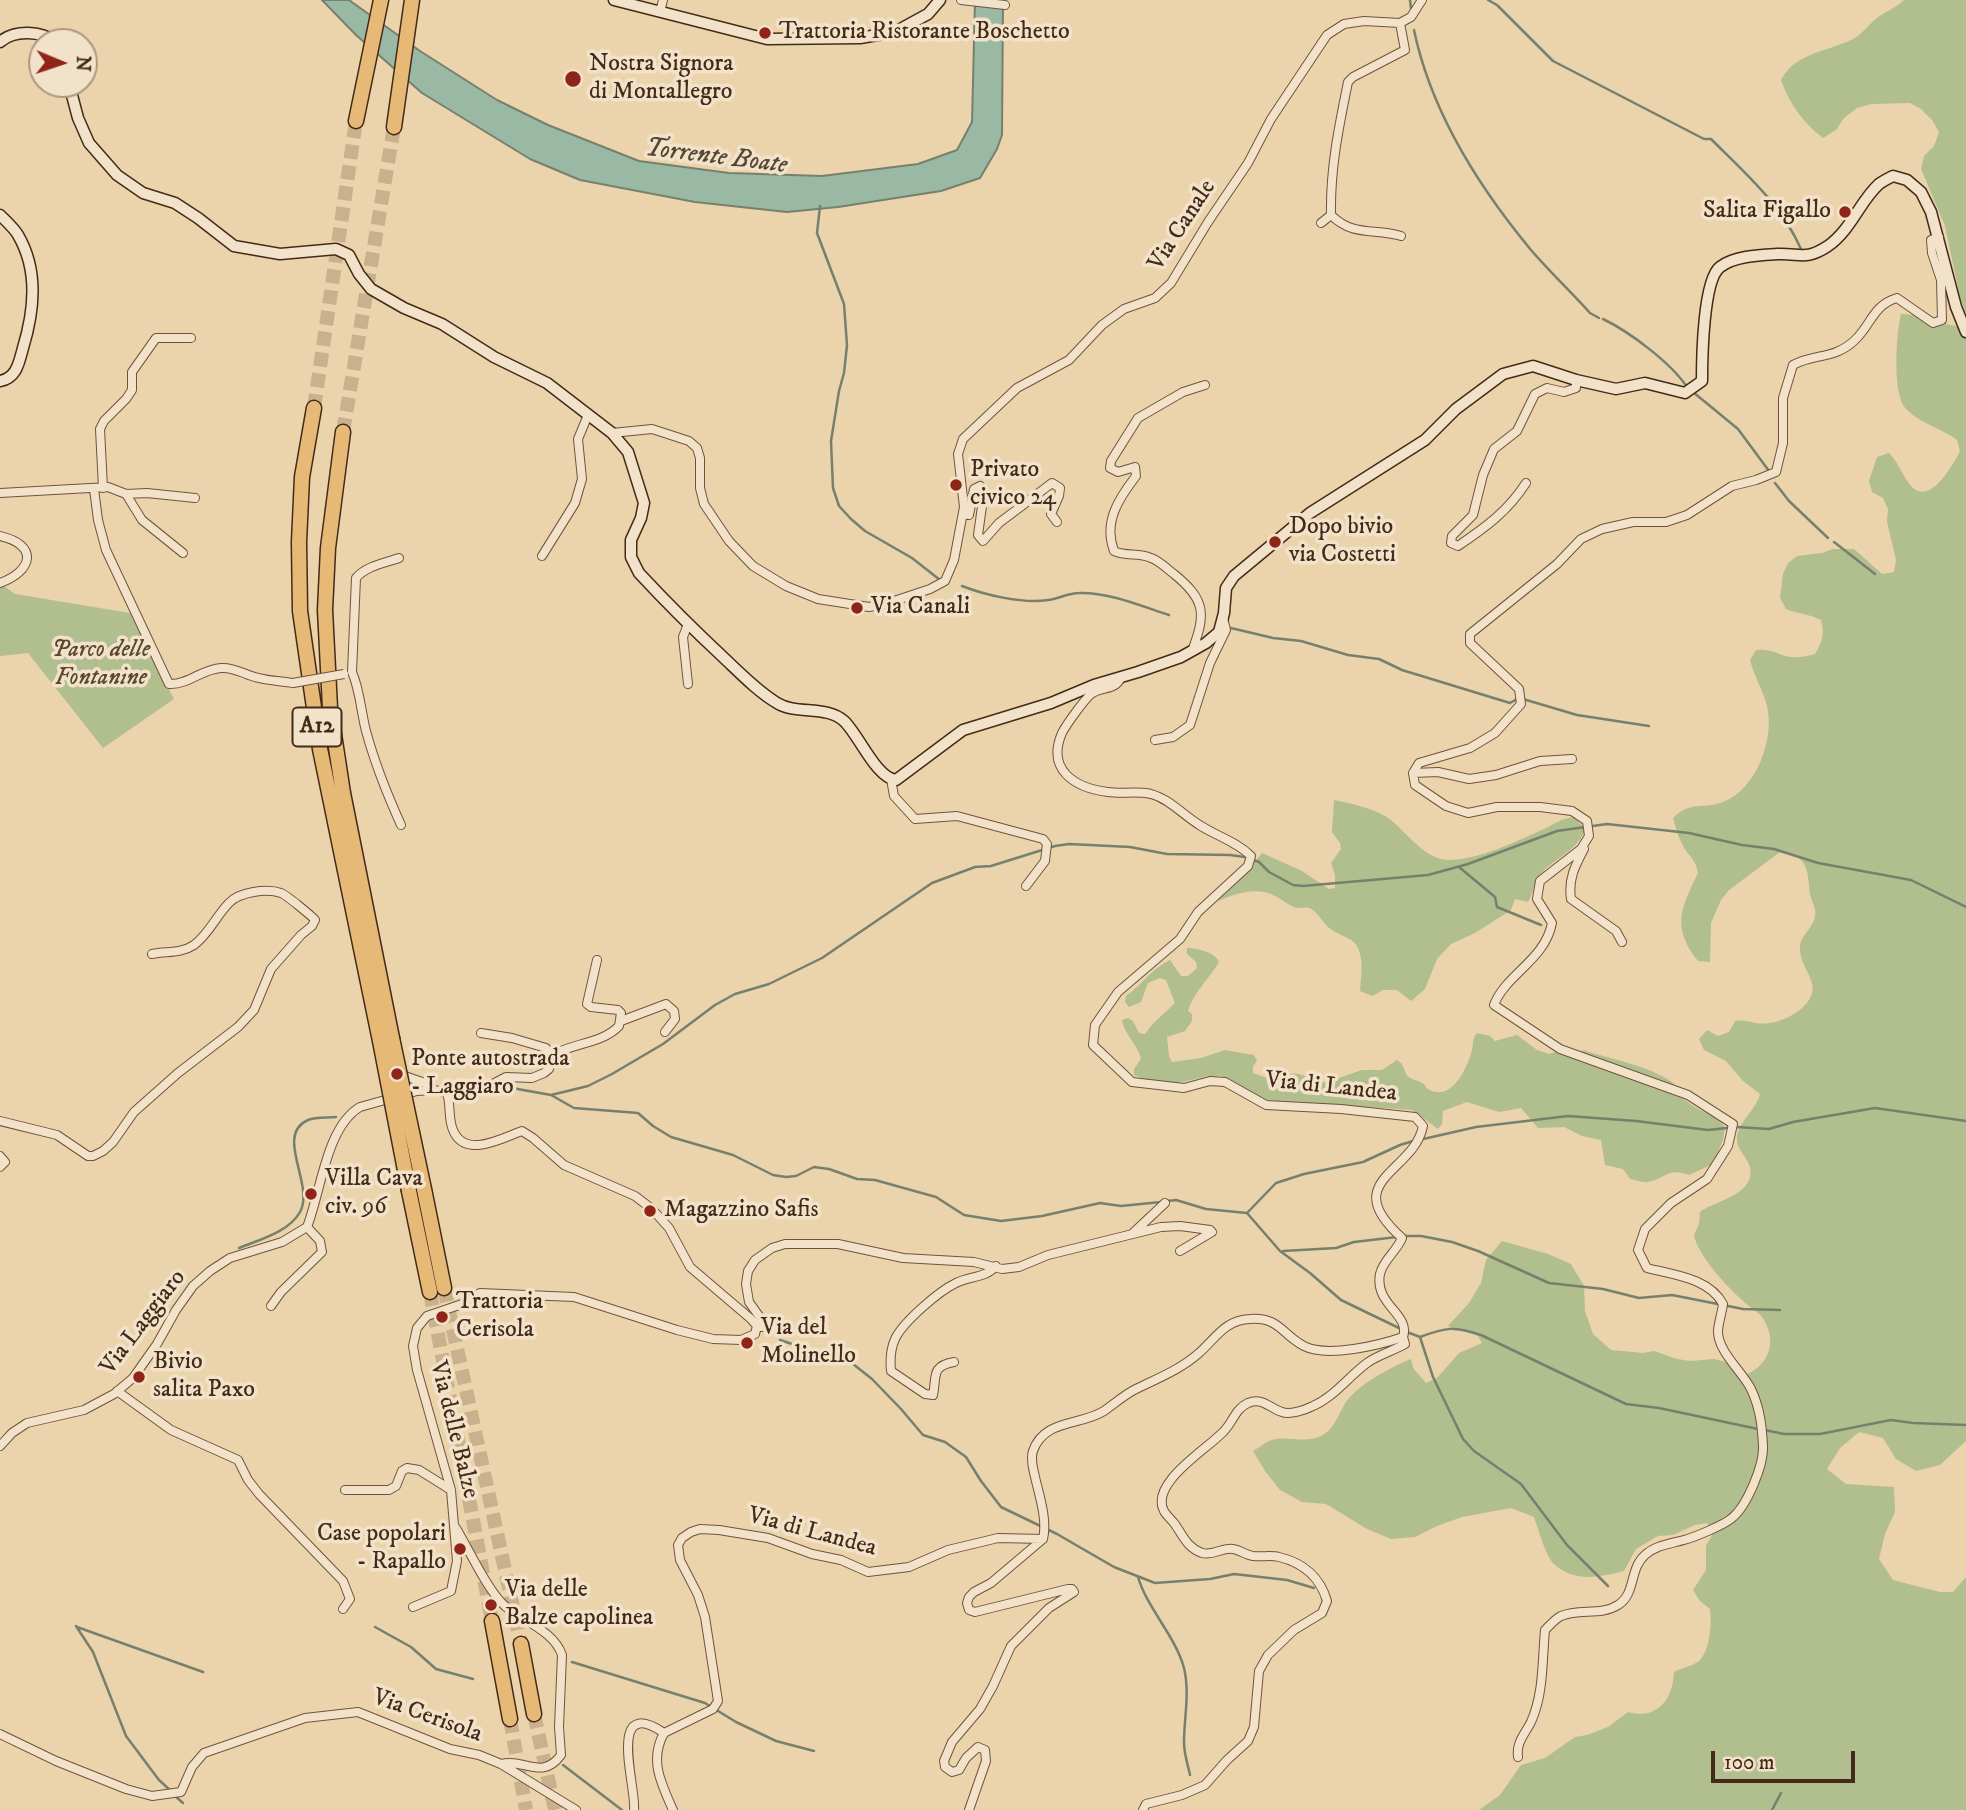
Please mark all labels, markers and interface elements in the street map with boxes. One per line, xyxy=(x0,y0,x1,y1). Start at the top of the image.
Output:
place label: Trattoria Ristorante Boschetto xyxy=(779,19,1070,47)
marker: Trattoria Ristorante Boschetto xyxy=(757,25,773,41)
north arrow xyxy=(28,28,98,98)
place label: Nostra Signora di Montallegro xyxy=(589,51,733,107)
text: N xyxy=(71,55,94,72)
marker: Nostra Signora di Montallegro xyxy=(563,69,583,89)
water label: Torrente Boate xyxy=(643,134,789,182)
street label: Via Canale xyxy=(1143,175,1223,277)
place label: Salita Figallo xyxy=(1703,198,1831,226)
marker: Salita Figallo xyxy=(1837,204,1853,220)
place label: Privato civico 24 xyxy=(970,457,1056,513)
marker: Privato civico 24 xyxy=(948,477,964,493)
place label: Dopo bivio via Costetti xyxy=(1289,514,1396,570)
marker: Dopo bivio via Costetti xyxy=(1267,534,1283,550)
place label: Via Canali xyxy=(871,594,970,622)
marker: Via Canali xyxy=(849,600,865,616)
park label: Parco delle Fontanine xyxy=(52,637,150,693)
road number: A12 xyxy=(292,708,342,747)
place label: Ponte autostrada - Laggiaro xyxy=(411,1046,569,1102)
marker: Ponte autostrada - Laggiaro xyxy=(389,1066,405,1082)
street label: Via di Landea xyxy=(1264,1067,1398,1109)
place label: Villa Cava civ. 96 xyxy=(325,1166,423,1222)
marker: Villa Cava civ. 96 xyxy=(303,1186,319,1202)
place label: Magazzino Safis xyxy=(664,1197,819,1225)
marker: Magazzino Safis xyxy=(642,1203,658,1219)
street label: Via Laggiaro xyxy=(95,1265,193,1381)
place label: Trattoria Cerisola xyxy=(456,1289,543,1345)
marker: Trattoria Cerisola xyxy=(434,1309,450,1325)
place label: Via del Molinello xyxy=(761,1315,856,1371)
marker: Via del Molinello xyxy=(739,1335,755,1351)
place label: Bivio salita Paxo xyxy=(153,1349,255,1405)
street label: Via delle Balze xyxy=(422,1358,484,1502)
marker: Bivio salita Paxo xyxy=(131,1369,147,1385)
street label: Via di Landea xyxy=(745,1502,879,1564)
place label: Case popolari - Rapallo xyxy=(317,1521,446,1577)
marker: Case popolari - Rapallo xyxy=(452,1541,468,1557)
place label: Via delle Balze capolinea xyxy=(505,1577,653,1633)
marker: Via delle Balze capolinea xyxy=(483,1597,499,1613)
street label: Via Cerisola xyxy=(368,1684,486,1750)
scale bar xyxy=(1714,1736,1857,1780)
text: 100 m xyxy=(1724,1750,1775,1776)

